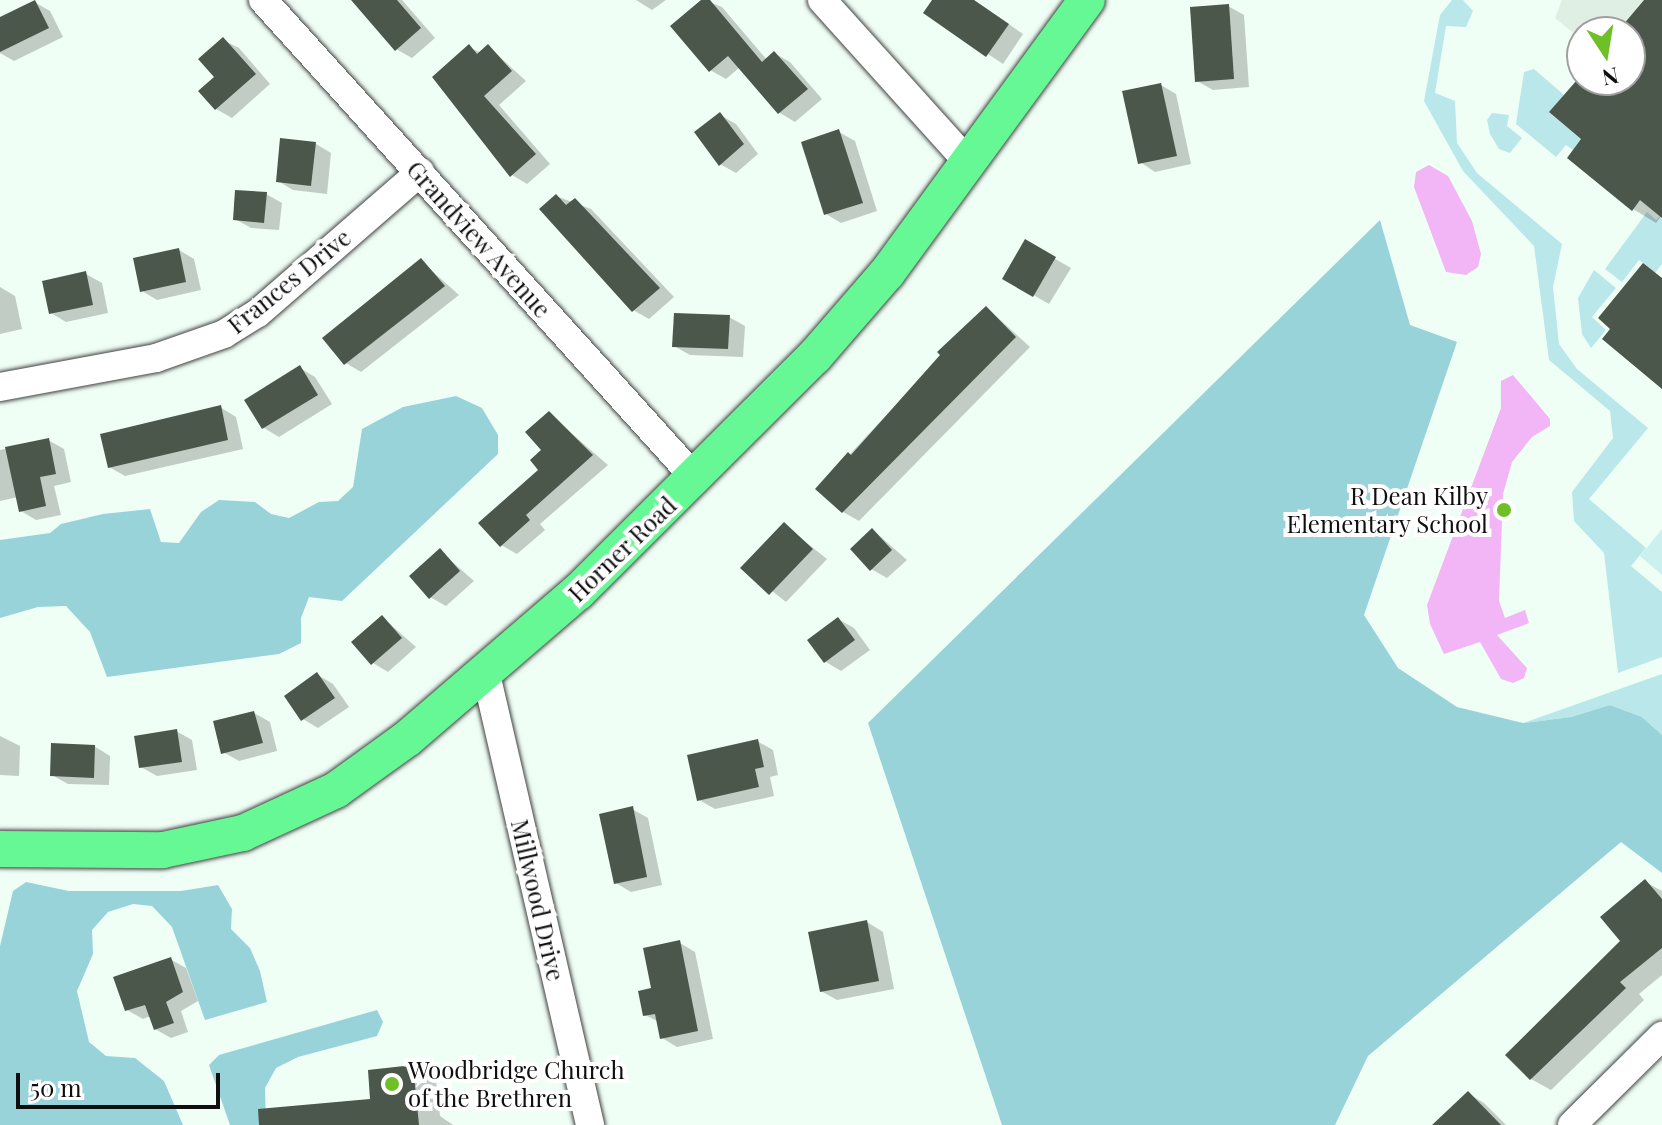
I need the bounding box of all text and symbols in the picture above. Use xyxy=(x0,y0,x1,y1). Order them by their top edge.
north arrow xyxy=(1566,16,1646,96)
text: N xyxy=(1600,61,1621,94)
street label: Grandview Avenue xyxy=(401,154,557,324)
street label: Frances Drive xyxy=(222,223,356,339)
place label: R Dean Kilby Elementary School xyxy=(1286,482,1488,538)
street label: Horner Road xyxy=(562,490,682,608)
marker: R Dean Kilby Elementary School xyxy=(1495,501,1513,519)
street label: Millwood Drive xyxy=(505,816,571,984)
place label: Woodbridge Church of the Brethren xyxy=(408,1056,625,1112)
scale bar xyxy=(20,1057,224,1107)
text: 50 m xyxy=(30,1071,82,1103)
marker: Woodbridge Church of the Brethren xyxy=(383,1075,401,1093)

